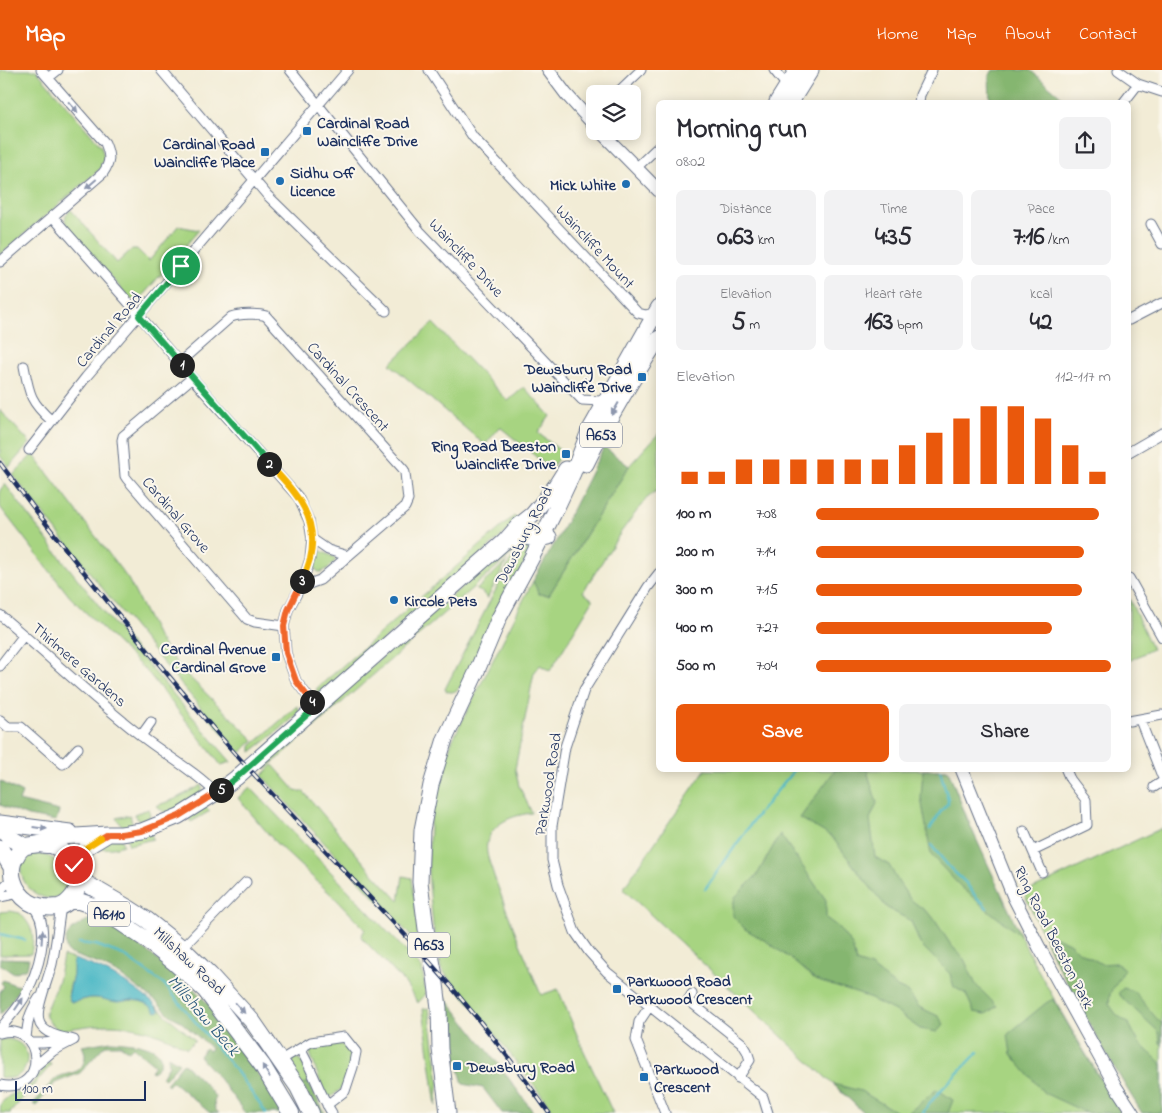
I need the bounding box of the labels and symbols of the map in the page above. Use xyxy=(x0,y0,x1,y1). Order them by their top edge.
one-way arrow xyxy=(67,100,79,112)
place label: Cardinal Road Waincliffe Drive xyxy=(317,112,418,154)
marker: Cardinal Road Waincliffe Drive xyxy=(301,125,313,137)
place label: Cardinal Road Waincliffe Place xyxy=(154,133,256,175)
marker: Cardinal Road Waincliffe Place xyxy=(259,146,271,158)
place label: Sidhu Off Licence xyxy=(290,162,355,204)
place label: Mick White xyxy=(550,174,617,198)
marker: Sidhu Off Licence xyxy=(274,175,286,187)
one-way arrow xyxy=(84,178,97,189)
marker: Mick White xyxy=(620,178,632,190)
street label: Waincliffe Mount xyxy=(549,200,640,295)
street label: Waincliffe Drive xyxy=(422,213,509,304)
pin xyxy=(160,245,202,287)
street label: Cardinal Road xyxy=(71,287,148,373)
street label: Cardinal Crescent xyxy=(300,337,395,438)
pin: 1 xyxy=(170,352,194,378)
place label: Dewsbury Road Waincliffe Drive xyxy=(523,358,633,400)
marker: Dewsbury Road Waincliffe Drive xyxy=(636,371,648,383)
one-way arrow xyxy=(611,403,620,416)
road number: A653 xyxy=(580,422,622,448)
place label: Ring Road Beeston Waincliffe Drive xyxy=(431,435,557,477)
marker: Ring Road Beeston Waincliffe Drive xyxy=(560,448,572,460)
pin: 2 xyxy=(256,452,282,476)
street label: Cardinal Grove xyxy=(135,472,216,560)
street label: Dewsbury Road xyxy=(489,482,560,590)
pin: 3 xyxy=(290,568,314,594)
place label: Kircole Pets xyxy=(404,590,477,614)
marker: Kircole Pets xyxy=(388,594,400,606)
street label: Thirlmere Gardens xyxy=(26,617,131,714)
place label: Cardinal Avenue Cardinal Grove xyxy=(161,638,267,680)
marker: Cardinal Avenue Cardinal Grove xyxy=(270,651,282,663)
pin: 4 xyxy=(300,690,324,714)
street label: Parkwood Road xyxy=(529,731,569,837)
pin: 5 xyxy=(208,778,234,802)
one-way arrow xyxy=(32,824,48,832)
pin xyxy=(53,844,95,886)
street label: Ring Road Beeston Park xyxy=(1007,862,1100,1014)
road number: A6110 xyxy=(88,902,130,926)
street label: Millshaw Road xyxy=(147,921,230,1001)
one-way arrow xyxy=(39,928,47,944)
road number: A653 xyxy=(408,932,450,958)
water label: Millshaw Beck xyxy=(160,970,246,1063)
place label: Parkwood Road Parkwood Crescent xyxy=(627,970,753,1012)
marker: Parkwood Road Parkwood Crescent xyxy=(611,983,623,995)
one-way arrow xyxy=(14,997,24,1010)
one-way arrow xyxy=(234,1002,246,1014)
place label: Dewsbury Road xyxy=(466,1056,575,1081)
place label: Parkwood Crescent xyxy=(654,1058,719,1100)
marker: Dewsbury Road xyxy=(451,1060,463,1072)
one-way arrow xyxy=(262,1065,271,1078)
marker: Parkwood Crescent xyxy=(638,1071,650,1083)
scale bar xyxy=(15,1078,146,1101)

